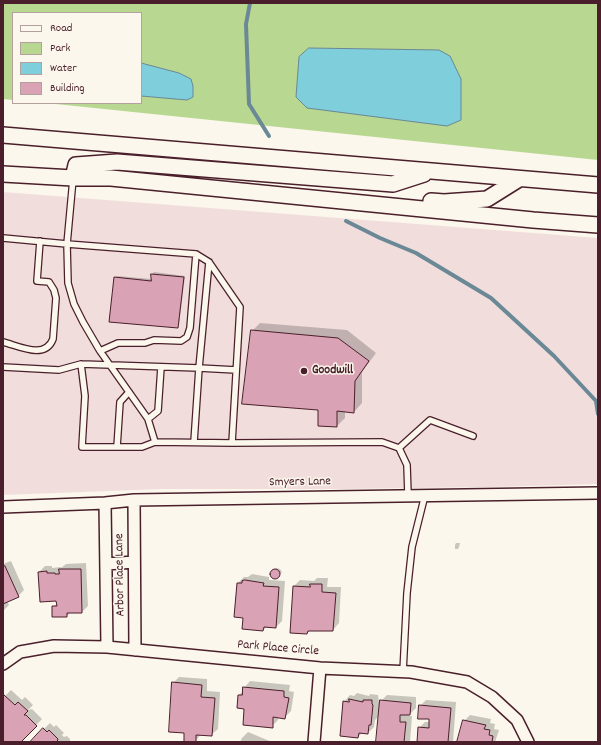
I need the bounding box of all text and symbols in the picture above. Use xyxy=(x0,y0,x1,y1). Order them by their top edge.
legend xyxy=(12,12,142,104)
text: Road xyxy=(50,20,72,37)
text: Park xyxy=(50,40,70,57)
text: Water xyxy=(50,60,77,77)
text: Building xyxy=(50,80,85,97)
place label: Goodwill xyxy=(312,363,353,379)
marker: Goodwill xyxy=(299,366,309,376)
street label: Smyers Lane xyxy=(269,475,331,491)
street label: Arbor Place Lane xyxy=(112,533,130,617)
street label: Park Place Circle xyxy=(237,638,319,660)

